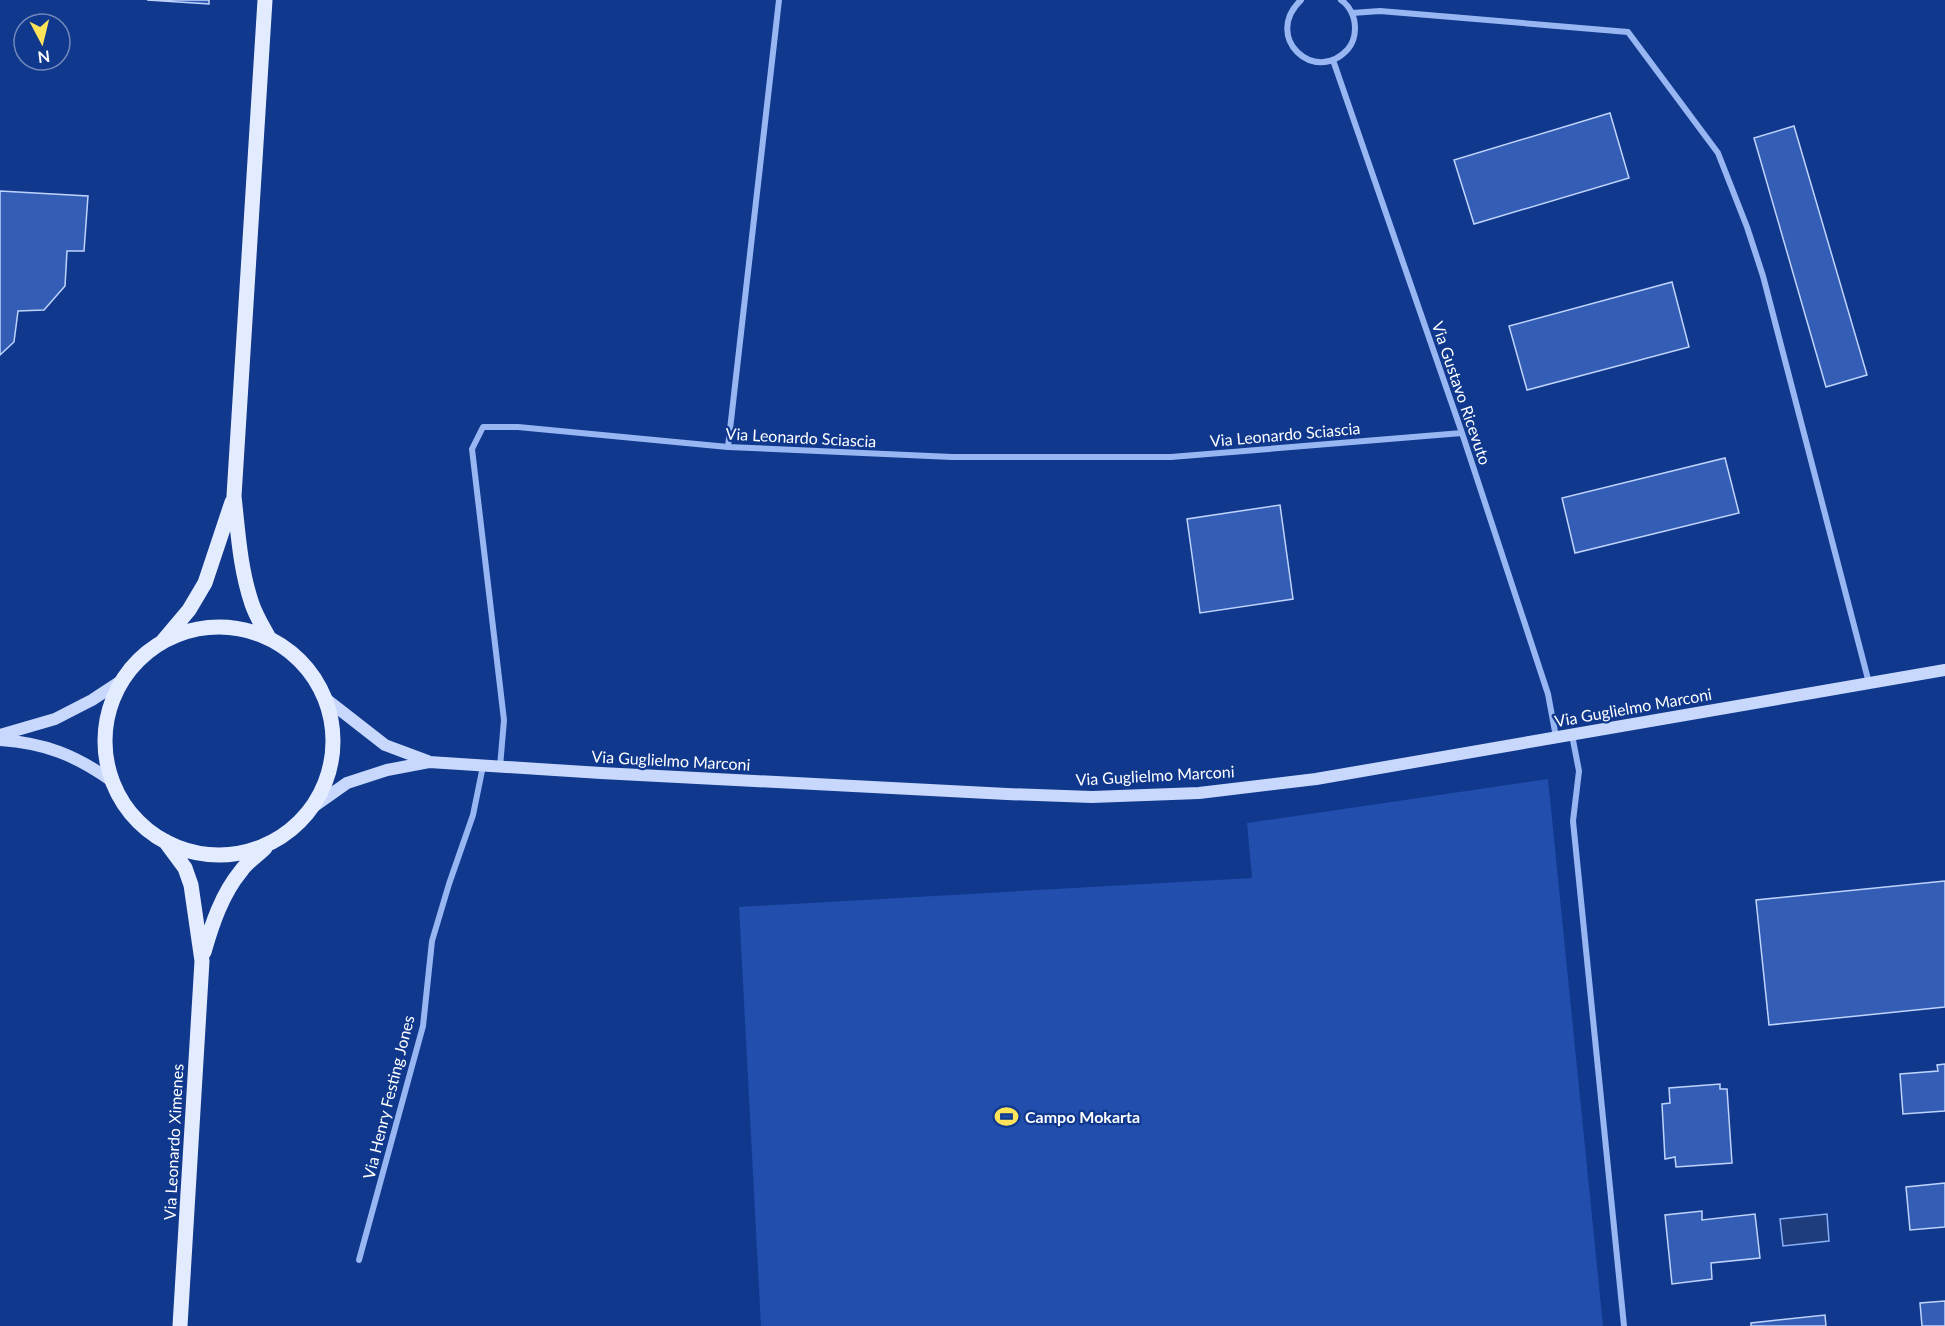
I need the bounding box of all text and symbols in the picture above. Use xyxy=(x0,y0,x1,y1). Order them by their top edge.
north arrow xyxy=(12,12,72,72)
text: N xyxy=(37,47,51,68)
street label: Via Gustavo Ricevuto xyxy=(1429,319,1495,467)
street label: Via Leonardo Sciascia xyxy=(1209,418,1361,450)
street label: Via Leonardo Sciascia xyxy=(725,424,877,450)
street label: Via Guglielmo Marconi xyxy=(1553,684,1713,730)
street label: Via Guglielmo Marconi xyxy=(591,746,751,774)
street label: Via Guglielmo Marconi xyxy=(1075,761,1235,789)
street label: Via Henry Festing Jones xyxy=(358,1013,418,1181)
street label: Via Leonardo Ximenes xyxy=(159,1063,187,1221)
sports icon: Campo Mokarta xyxy=(994,1103,1020,1129)
place label: Campo Mokarta xyxy=(1025,1107,1140,1126)

